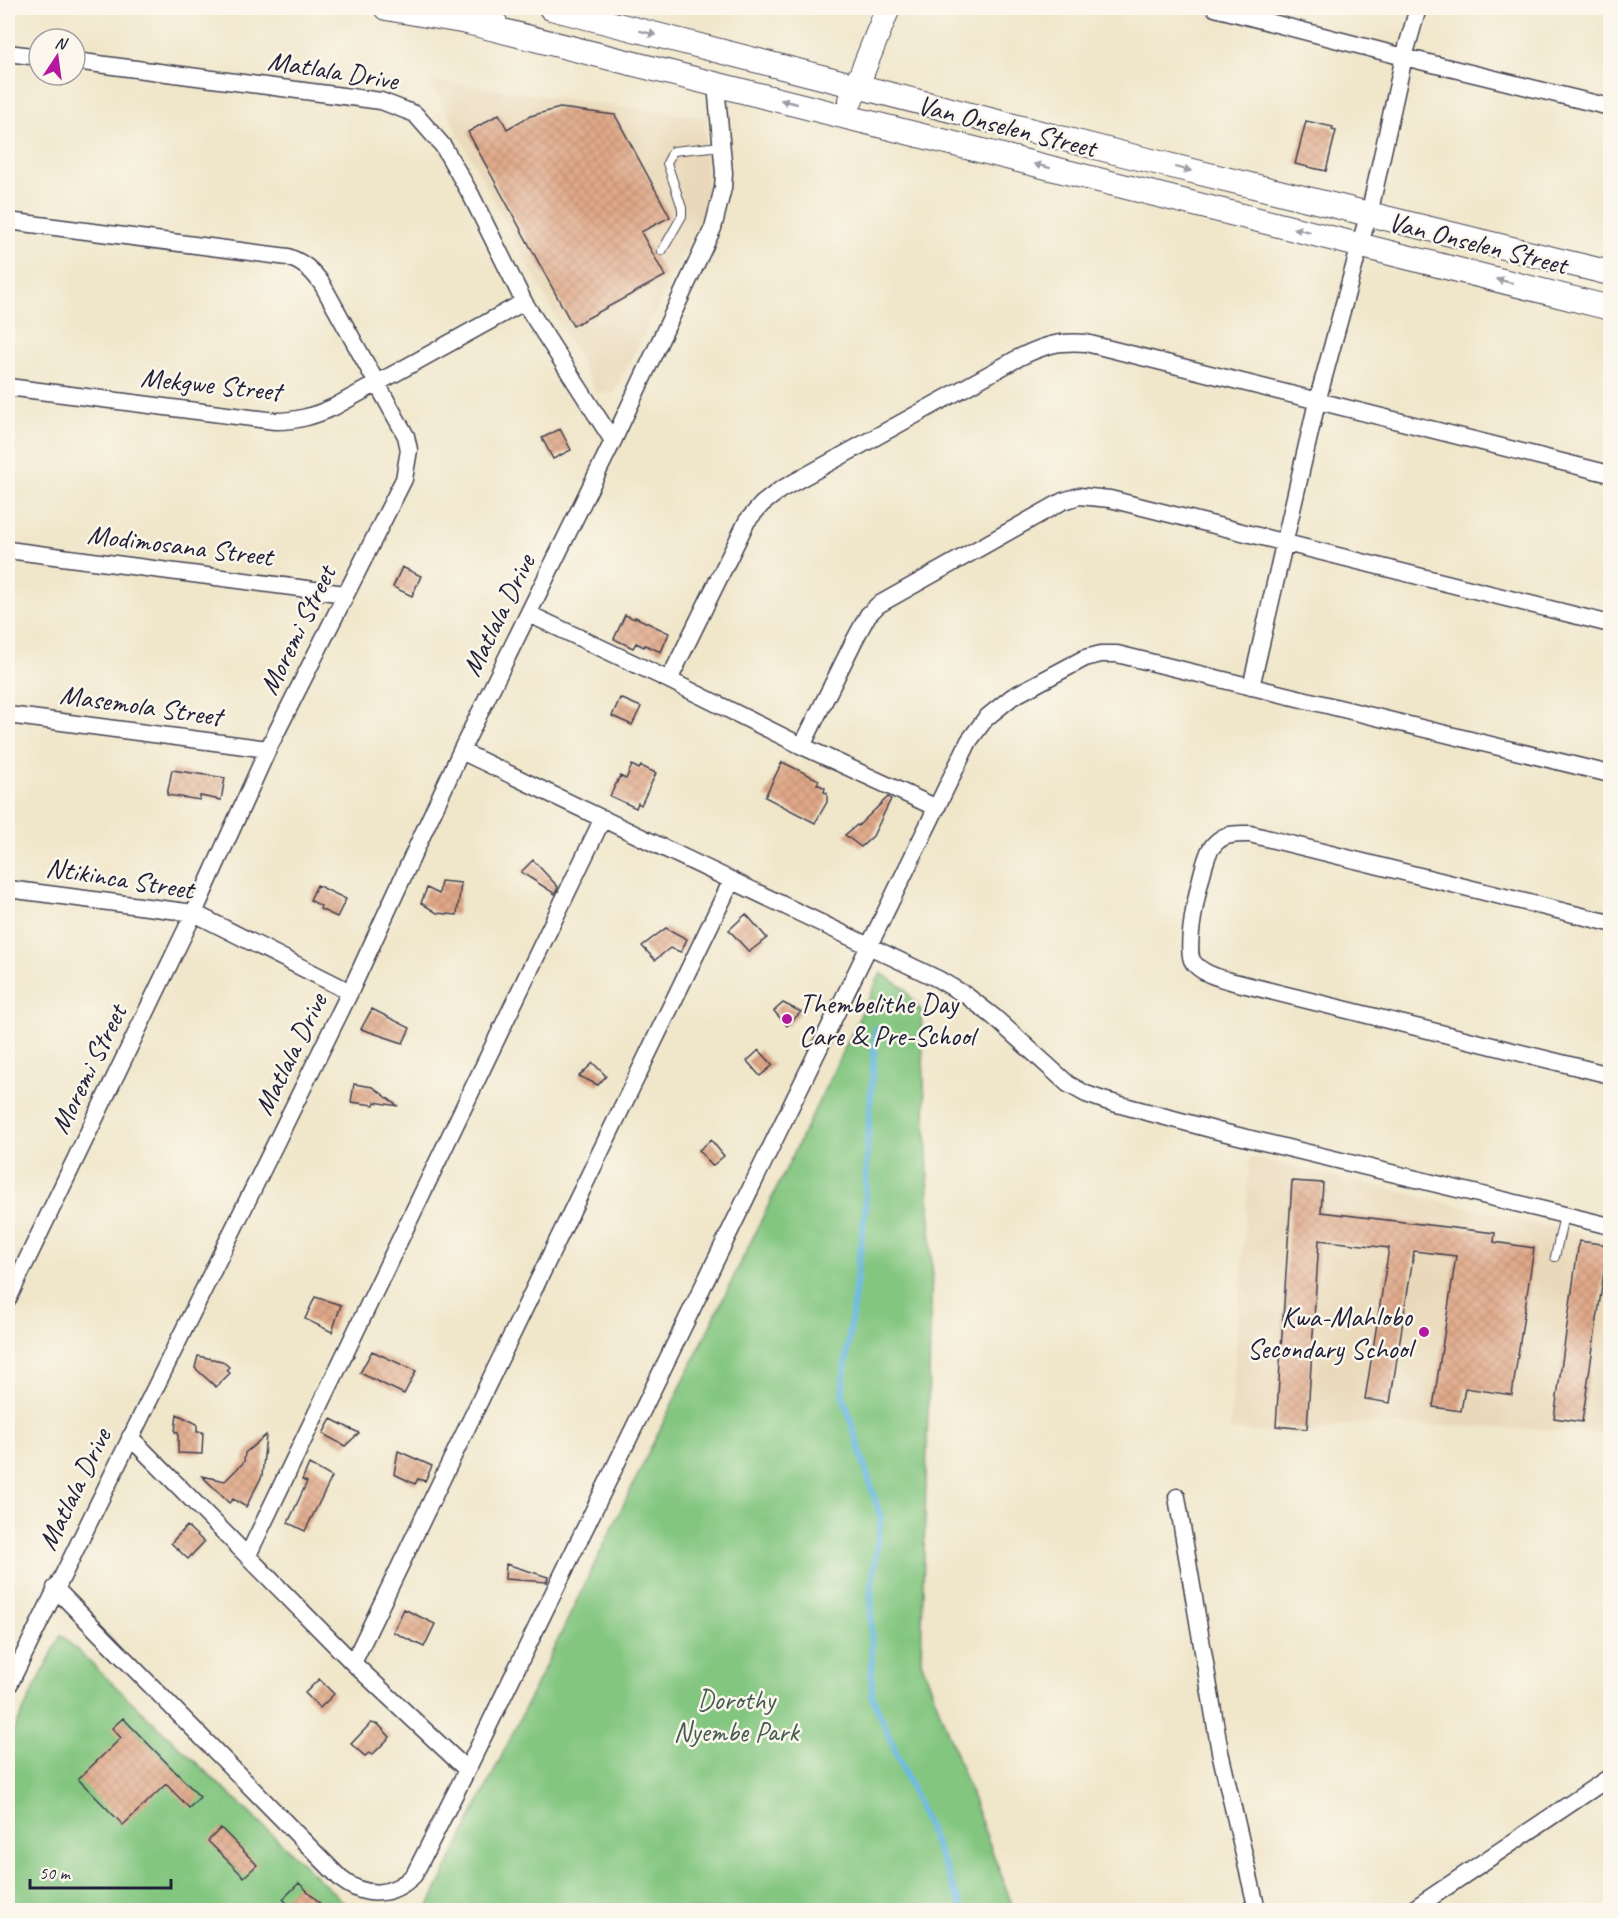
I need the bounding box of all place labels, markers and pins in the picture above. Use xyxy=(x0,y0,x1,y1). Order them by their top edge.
place label: Thembelithe Day Care & Pre-School xyxy=(799,986,980,1053)
marker: Thembelithe Day Care & Pre-School xyxy=(780,1012,794,1026)
place label: Kwa-Mahlobo Secondary School xyxy=(1247,1299,1417,1366)
marker: Kwa-Mahlobo Secondary School xyxy=(1417,1325,1431,1339)

